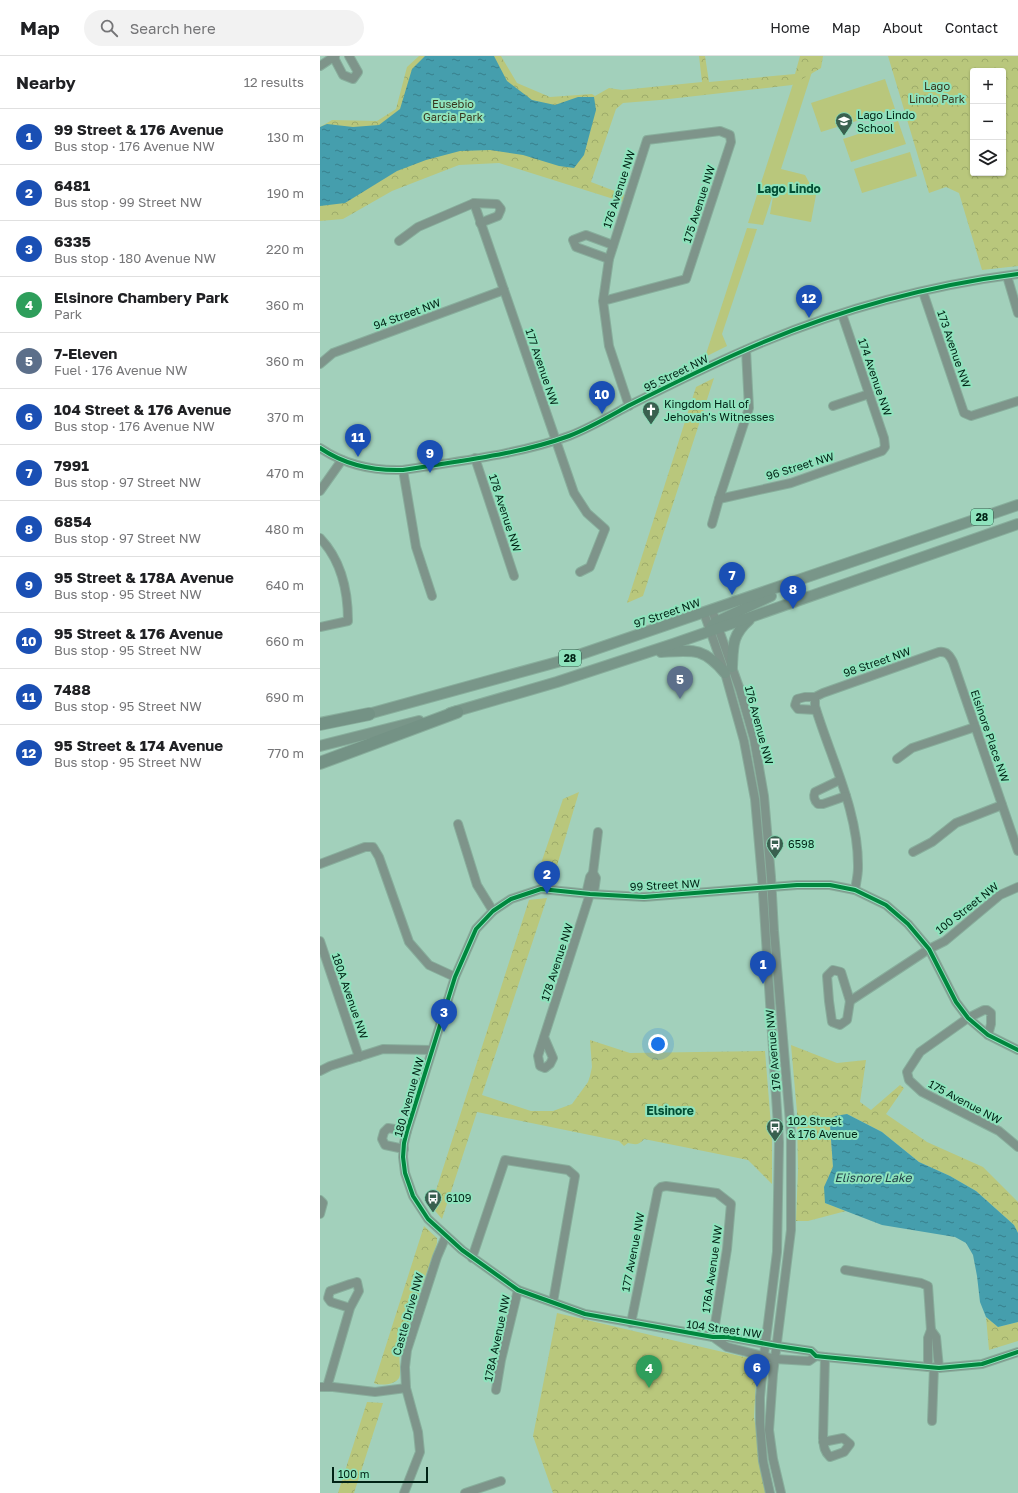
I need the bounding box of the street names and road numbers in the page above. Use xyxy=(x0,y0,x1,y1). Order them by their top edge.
street label: 176 Avenue NW xyxy=(600,148,637,229)
street label: 175 Avenue NW xyxy=(680,163,717,244)
street label: 94 Street NW xyxy=(372,295,443,332)
street label: 173 Avenue NW xyxy=(935,308,974,390)
street label: 177 Avenue NW xyxy=(523,327,562,407)
street label: 174 Avenue NW xyxy=(856,336,895,418)
street label: 95 Street NW xyxy=(641,351,710,394)
street label: 96 Street NW xyxy=(764,449,836,482)
street label: 178 Avenue NW xyxy=(487,472,524,554)
road number: 28 xyxy=(971,509,993,525)
street label: 97 Street NW xyxy=(632,595,702,630)
street label: 98 Street NW xyxy=(841,644,913,679)
road number: 28 xyxy=(559,650,581,666)
street label: 176 Avenue NW xyxy=(743,684,776,766)
street label: Elsinore Place NW xyxy=(969,688,1012,784)
street label: 99 Street NW xyxy=(630,876,701,893)
street label: 100 Street NW xyxy=(933,879,1001,936)
street label: 178 Avenue NW xyxy=(538,921,575,1002)
street label: 180A Avenue NW xyxy=(330,951,371,1041)
street label: 176 Avenue NW xyxy=(762,1009,783,1091)
street label: 180 Avenue NW xyxy=(391,1055,426,1138)
street label: 175 Avenue NW xyxy=(927,1077,1004,1126)
street label: 177 Avenue NW xyxy=(618,1211,647,1293)
street label: 176A Avenue NW xyxy=(699,1224,724,1314)
street label: Castle Drive NW xyxy=(390,1271,426,1357)
street label: 178A Avenue NW xyxy=(481,1293,512,1383)
street label: 104 Street NW xyxy=(686,1317,763,1340)

